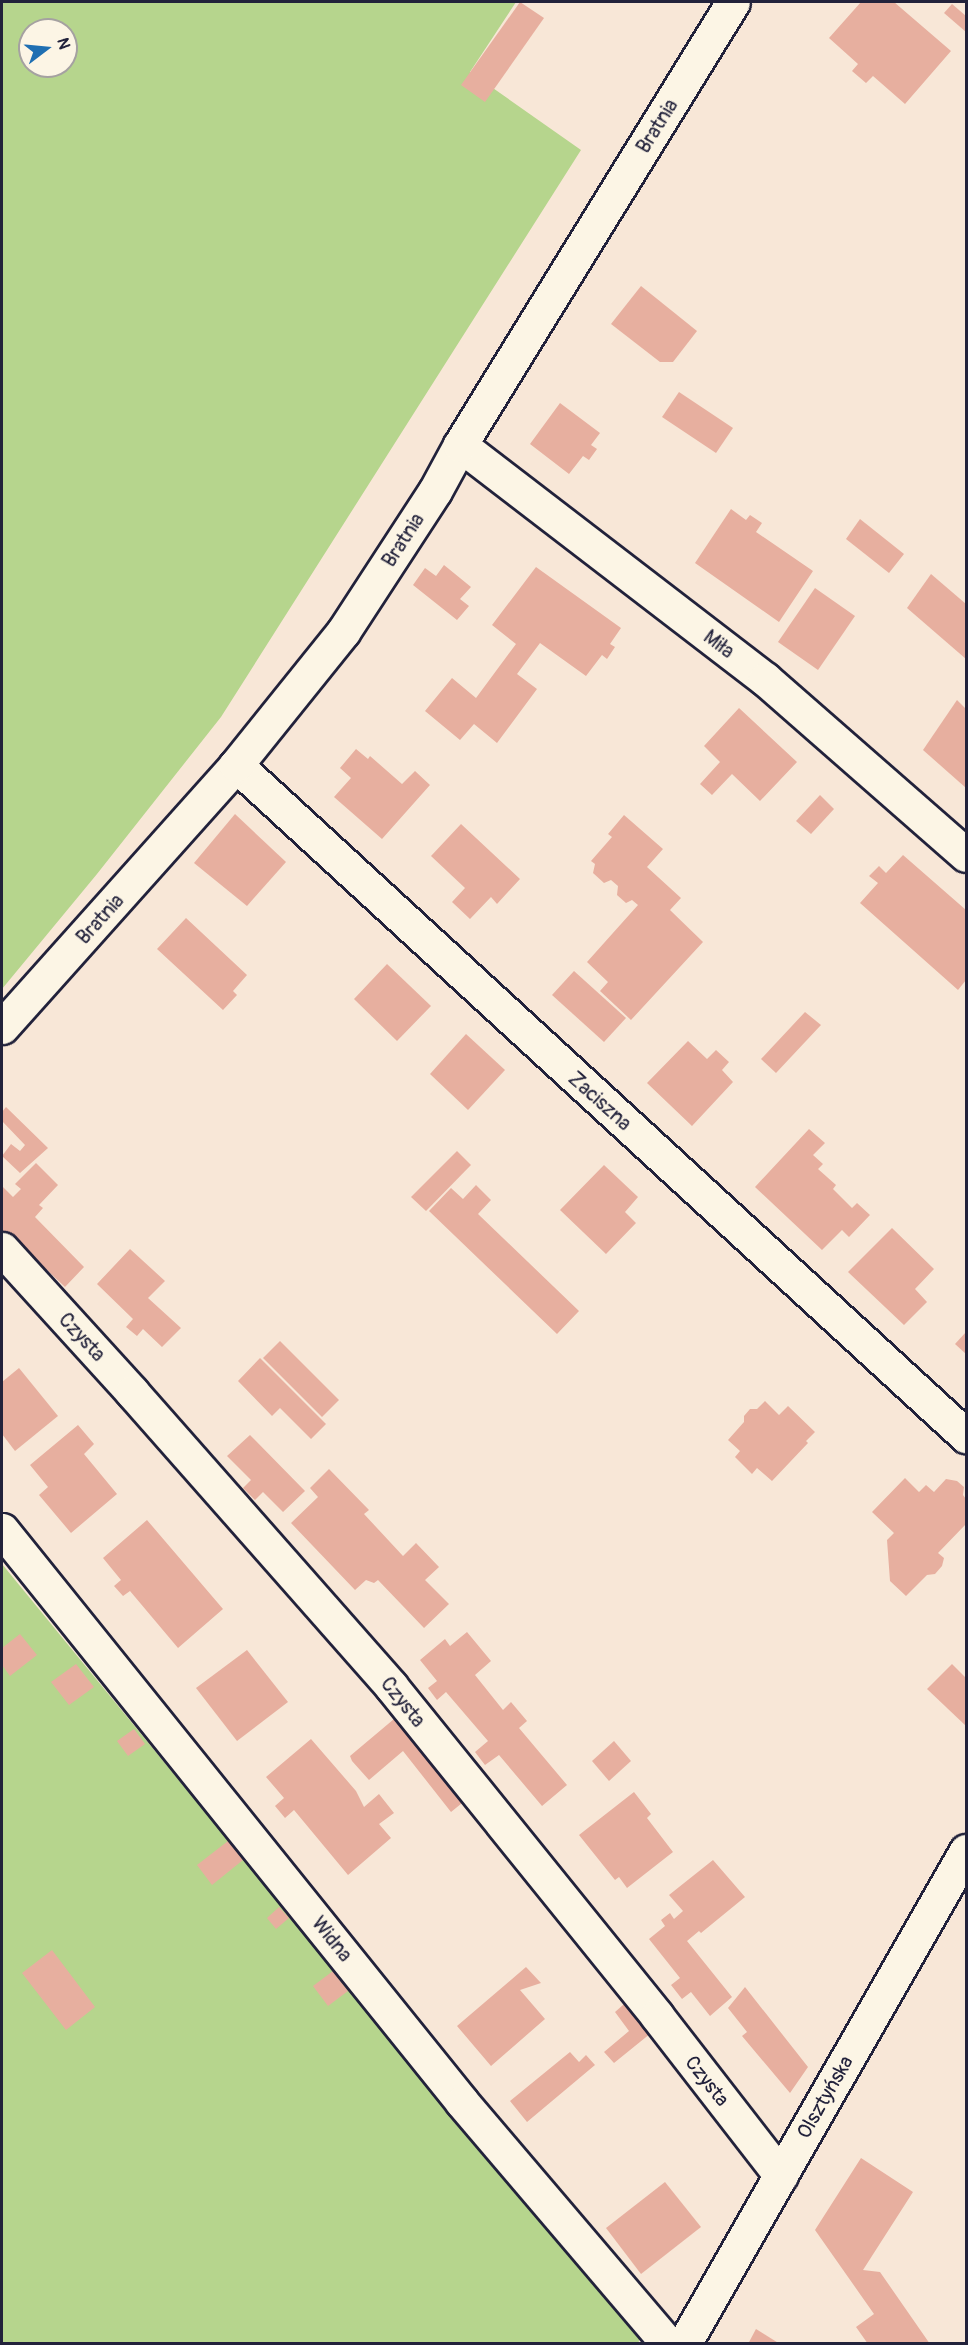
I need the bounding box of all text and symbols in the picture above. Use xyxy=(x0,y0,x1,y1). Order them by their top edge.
north arrow xyxy=(18,18,78,78)
text: N xyxy=(52,36,74,52)
street label: Bratnia xyxy=(631,94,683,158)
street label: Bratnia xyxy=(377,509,429,571)
street label: Miła xyxy=(699,625,739,663)
street label: Bratnia xyxy=(71,889,129,949)
street label: Zaciszna xyxy=(563,1066,637,1136)
street label: Czysta xyxy=(54,1308,110,1366)
street label: Czysta xyxy=(376,1672,430,1732)
street label: Widna xyxy=(307,1912,357,1966)
street label: Czysta xyxy=(680,2051,734,2111)
street label: Olsztyńska xyxy=(792,2051,858,2143)

